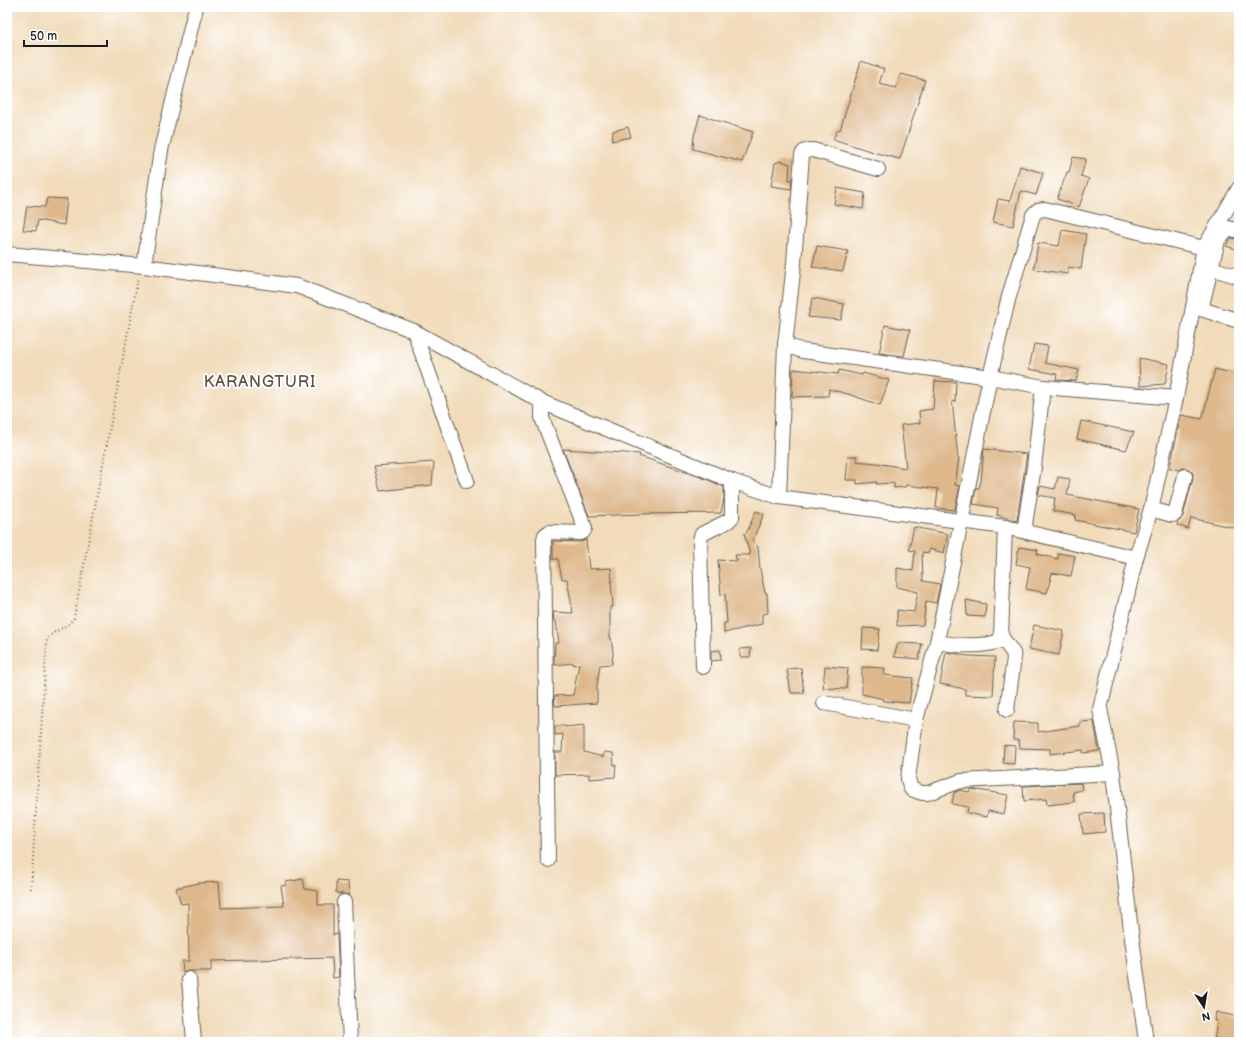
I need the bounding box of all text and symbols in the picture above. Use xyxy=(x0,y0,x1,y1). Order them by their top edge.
scale bar xyxy=(24,22,107,48)
text: 50 m xyxy=(30,29,57,44)
district label: KARANGTURI xyxy=(204,373,316,392)
north arrow xyxy=(1184,987,1224,1027)
text: N xyxy=(1201,1009,1211,1024)

